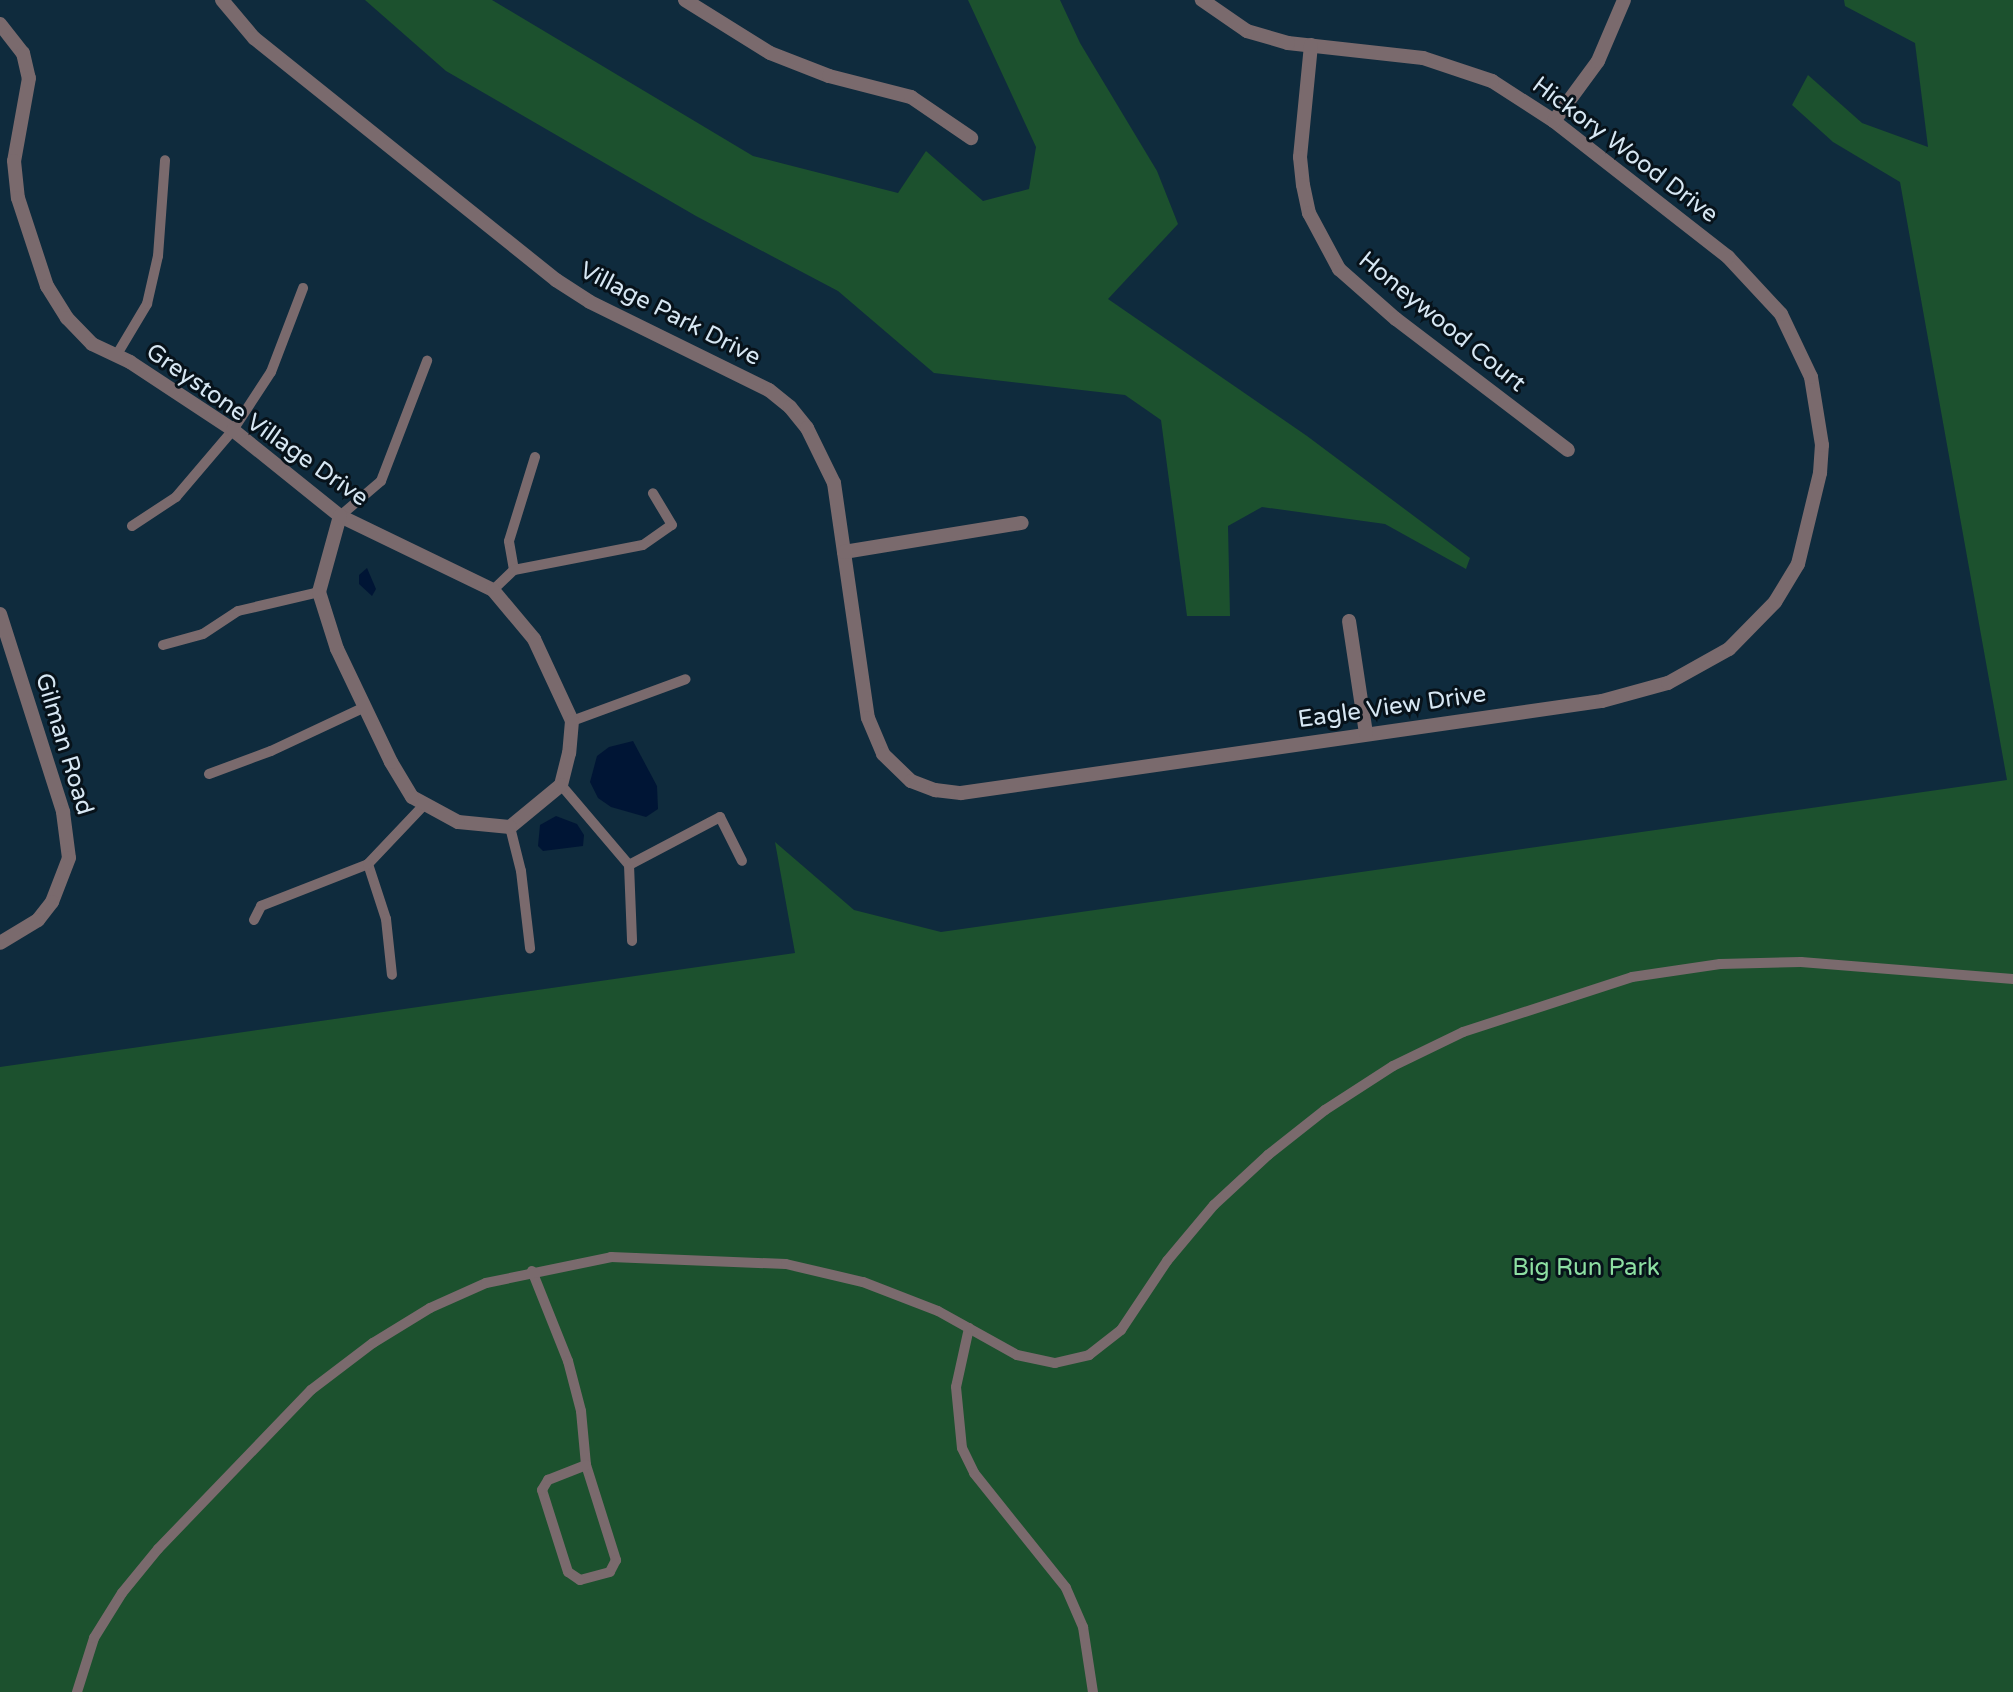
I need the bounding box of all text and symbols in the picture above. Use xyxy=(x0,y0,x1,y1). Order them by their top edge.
street label: Hickory Wood Drive xyxy=(1526,71,1724,229)
street label: Honeywood Court xyxy=(1353,246,1531,398)
street label: Village Park Drive xyxy=(575,256,765,372)
street label: Greystone Village Drive xyxy=(140,337,374,513)
street label: Gilman Road xyxy=(29,670,99,818)
street label: Eagle View Drive xyxy=(1296,680,1488,734)
park label: Big Run Park xyxy=(1512,1254,1660,1282)

